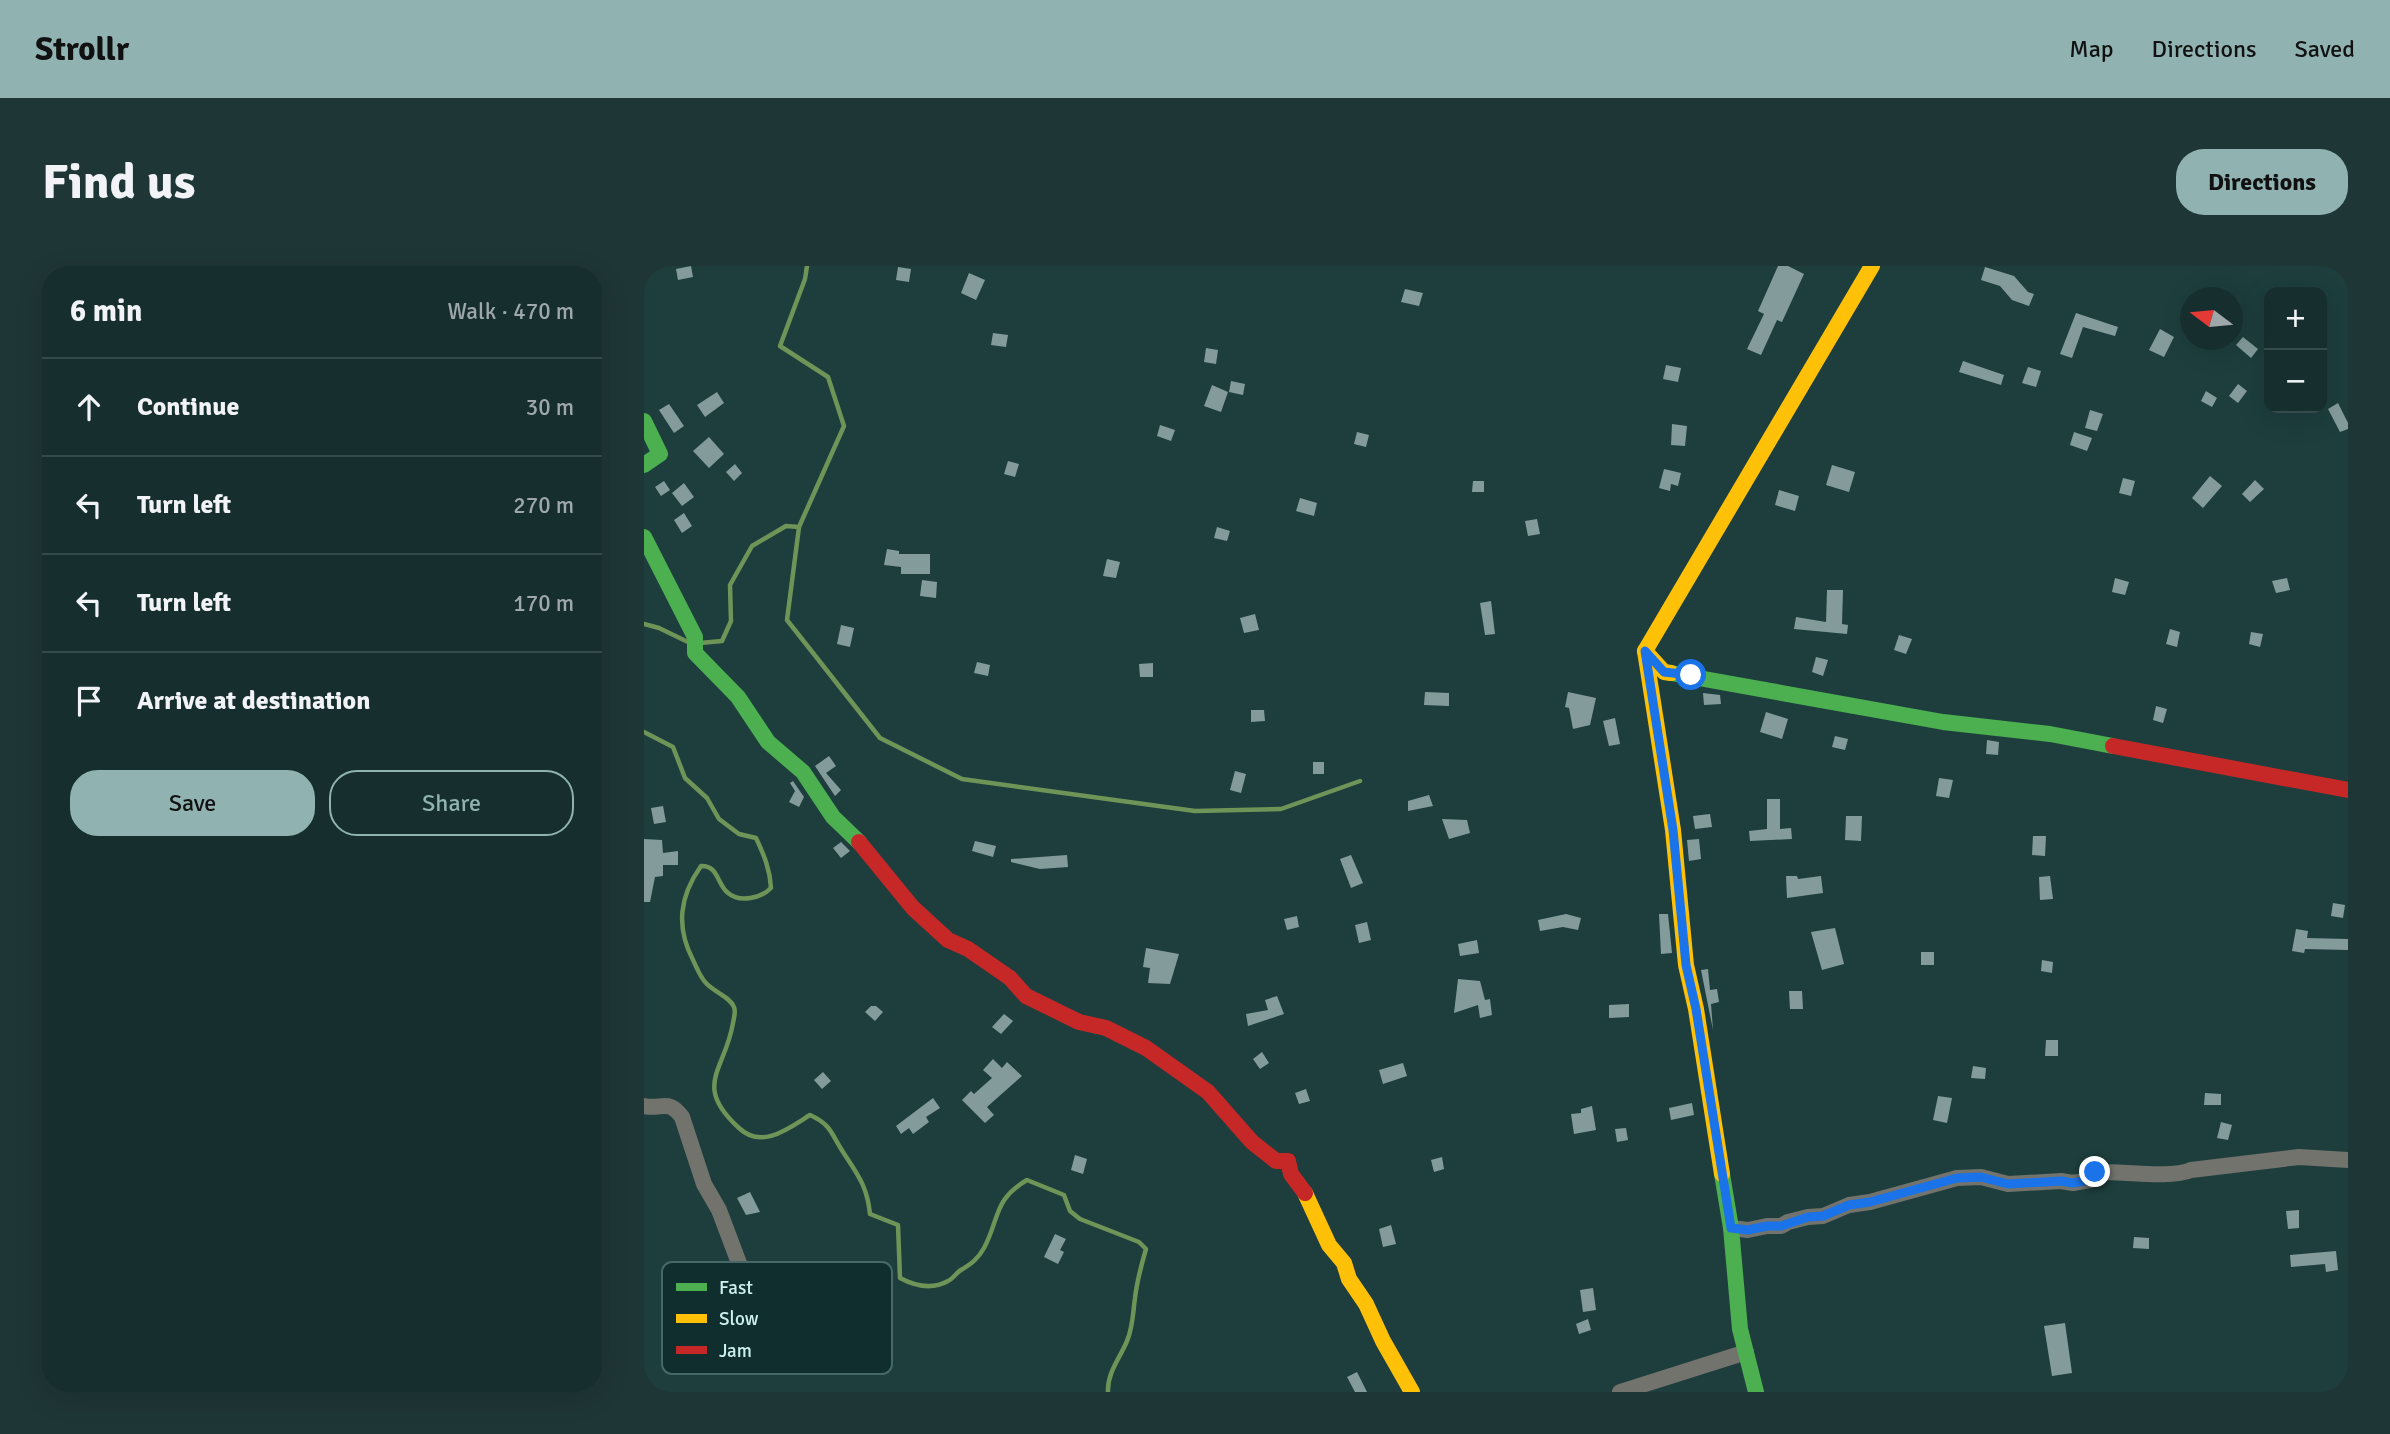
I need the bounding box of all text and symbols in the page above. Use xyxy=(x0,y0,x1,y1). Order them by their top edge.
text: Strollr xyxy=(35,29,129,70)
text: Map xyxy=(2069,34,2114,64)
text: Directions xyxy=(2152,34,2257,64)
text: Saved xyxy=(2295,34,2355,64)
button: Directions xyxy=(2176,149,2348,215)
text: Find us xyxy=(42,152,195,212)
north arrow xyxy=(2180,287,2243,350)
map controls xyxy=(2264,287,2327,413)
button: + xyxy=(2264,287,2327,350)
text: 6 min xyxy=(70,293,142,330)
text: Walk · 470 m xyxy=(448,297,574,326)
button: − xyxy=(2264,350,2327,413)
icon: ahead xyxy=(70,388,108,426)
text: Continue xyxy=(137,391,239,423)
text: 30 m xyxy=(526,393,574,422)
icon: left xyxy=(70,486,108,524)
text: Turn left xyxy=(137,489,231,521)
text: 270 m xyxy=(513,491,574,520)
icon: left xyxy=(70,584,108,622)
text: Turn left xyxy=(137,587,231,619)
text: 170 m xyxy=(513,589,574,618)
route start xyxy=(1675,659,1706,690)
icon: arrive xyxy=(70,682,108,720)
text: Arrive at destination xyxy=(137,685,370,717)
button: Save xyxy=(70,770,315,836)
button: Share xyxy=(329,770,574,836)
route end xyxy=(2079,1156,2110,1187)
legend xyxy=(662,1262,892,1374)
text: Fast xyxy=(719,1276,753,1300)
text: Slow xyxy=(719,1307,759,1331)
text: Jam xyxy=(719,1339,752,1363)

